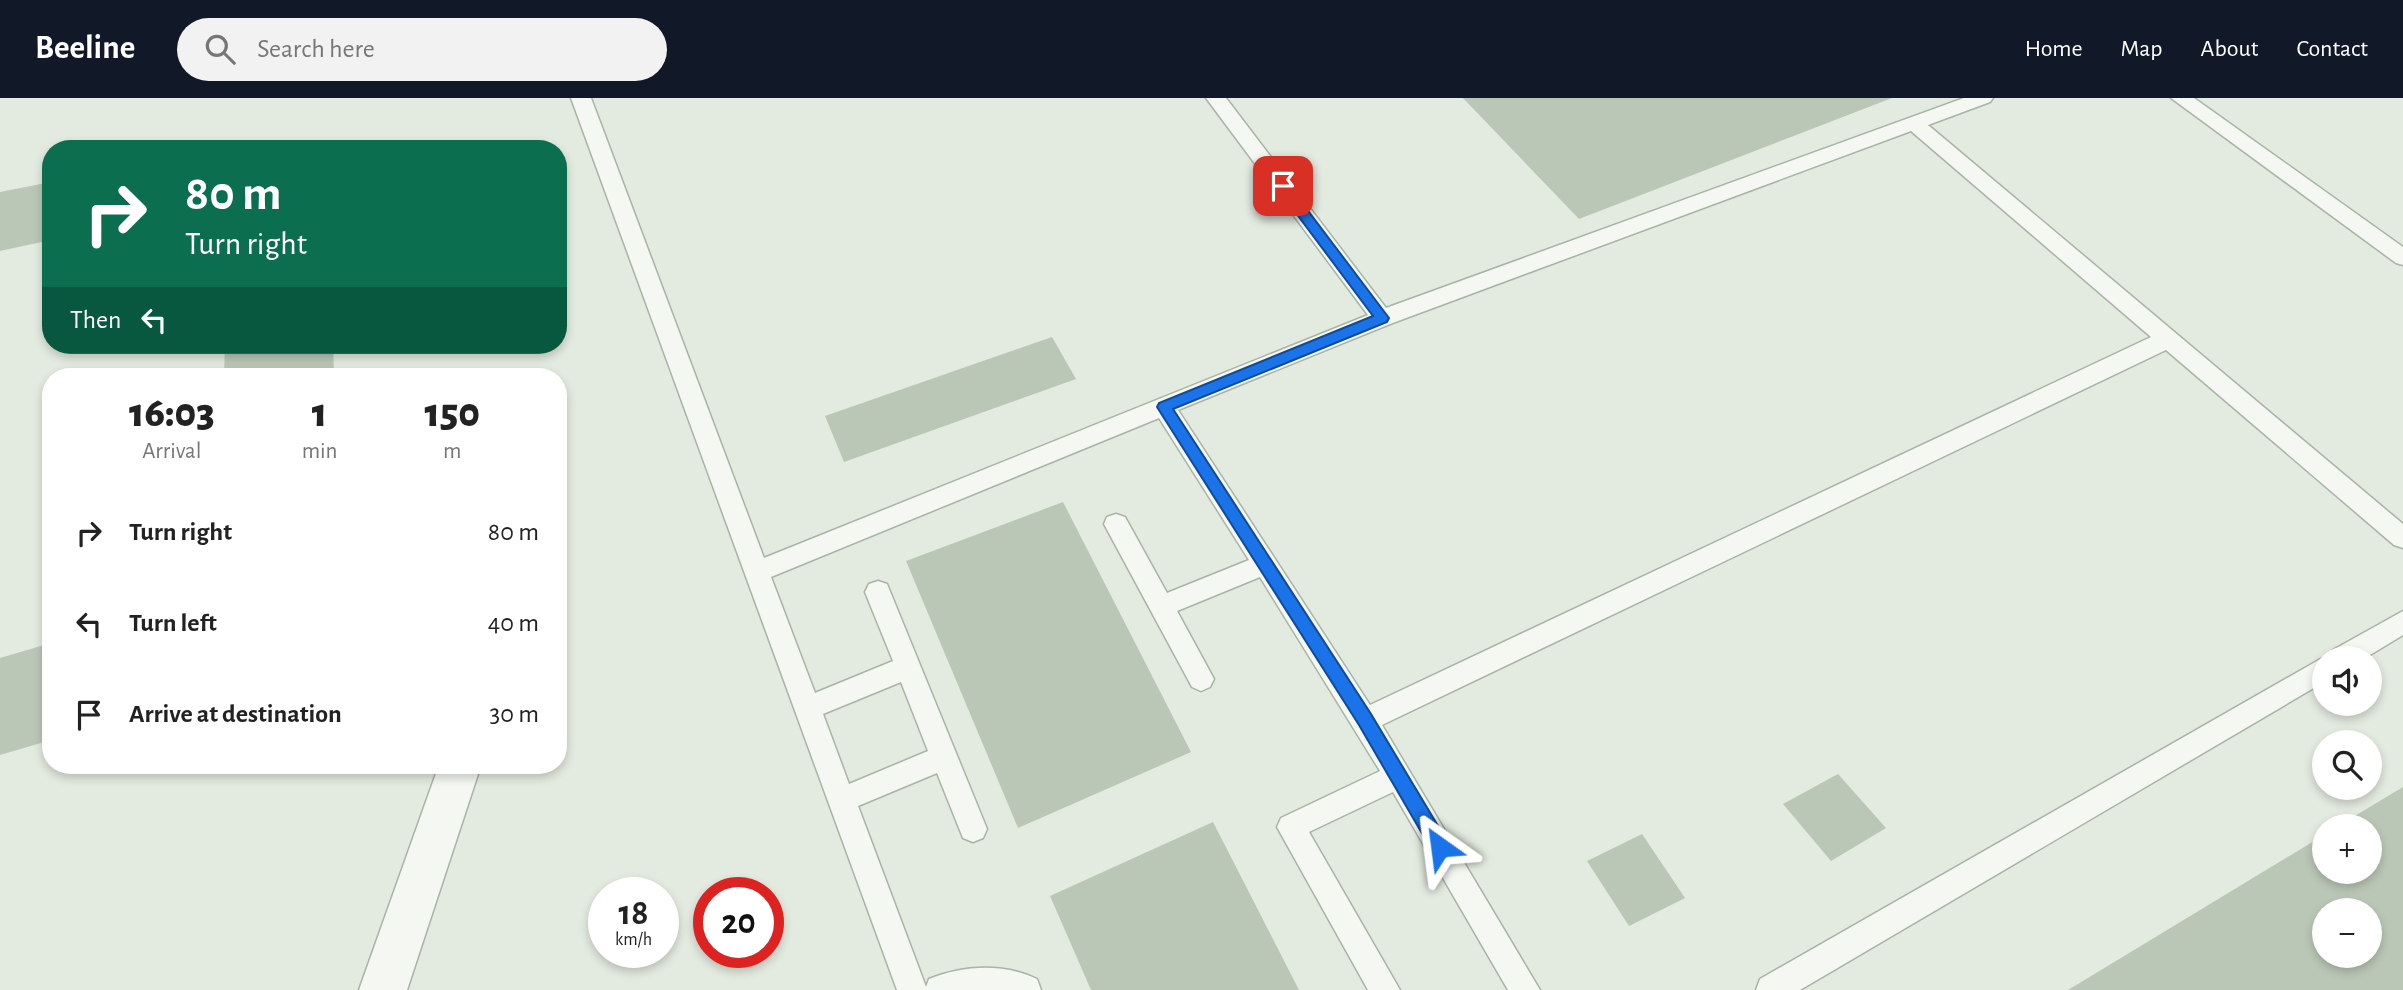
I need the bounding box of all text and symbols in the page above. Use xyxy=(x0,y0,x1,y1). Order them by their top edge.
search box xyxy=(177,18,667,81)
icon: search xyxy=(201,30,239,68)
text: Beeline xyxy=(35,32,135,65)
text: Search here xyxy=(257,36,375,62)
text: Home xyxy=(2025,37,2083,61)
text: Map xyxy=(2121,37,2163,61)
text: About xyxy=(2201,37,2258,61)
text: Contact xyxy=(2296,37,2368,61)
pin xyxy=(1253,156,1313,216)
icon: arrive xyxy=(1264,167,1302,205)
icon: right xyxy=(70,168,161,259)
text: 80 m xyxy=(185,170,282,219)
text: Turn right xyxy=(185,228,307,260)
icon: left xyxy=(135,301,173,339)
text: Then xyxy=(70,307,121,333)
text: 16:03 xyxy=(129,392,215,434)
text: 1 xyxy=(312,392,327,434)
text: 150 xyxy=(424,392,480,434)
text: Arrival xyxy=(142,440,201,463)
text: min xyxy=(302,440,338,463)
text: m xyxy=(443,440,461,463)
icon: right xyxy=(70,514,108,552)
text: Turn right xyxy=(129,519,232,545)
text: 80 m xyxy=(488,519,539,545)
icon: left xyxy=(70,605,108,643)
text: Turn left xyxy=(129,610,217,636)
text: 40 m xyxy=(488,610,539,636)
map controls xyxy=(2312,646,2382,968)
button: sound xyxy=(2312,646,2382,716)
icon: arrive xyxy=(70,696,108,734)
text: Arrive at destination xyxy=(129,701,342,727)
text: 30 m xyxy=(489,701,539,727)
button: search xyxy=(2312,730,2382,800)
position arrow xyxy=(1403,810,1477,884)
button: + xyxy=(2312,814,2382,884)
speed limit sign: 20 xyxy=(693,877,784,968)
text: 18 xyxy=(619,896,648,931)
button: − xyxy=(2312,898,2382,968)
text: km/h xyxy=(615,931,652,949)

